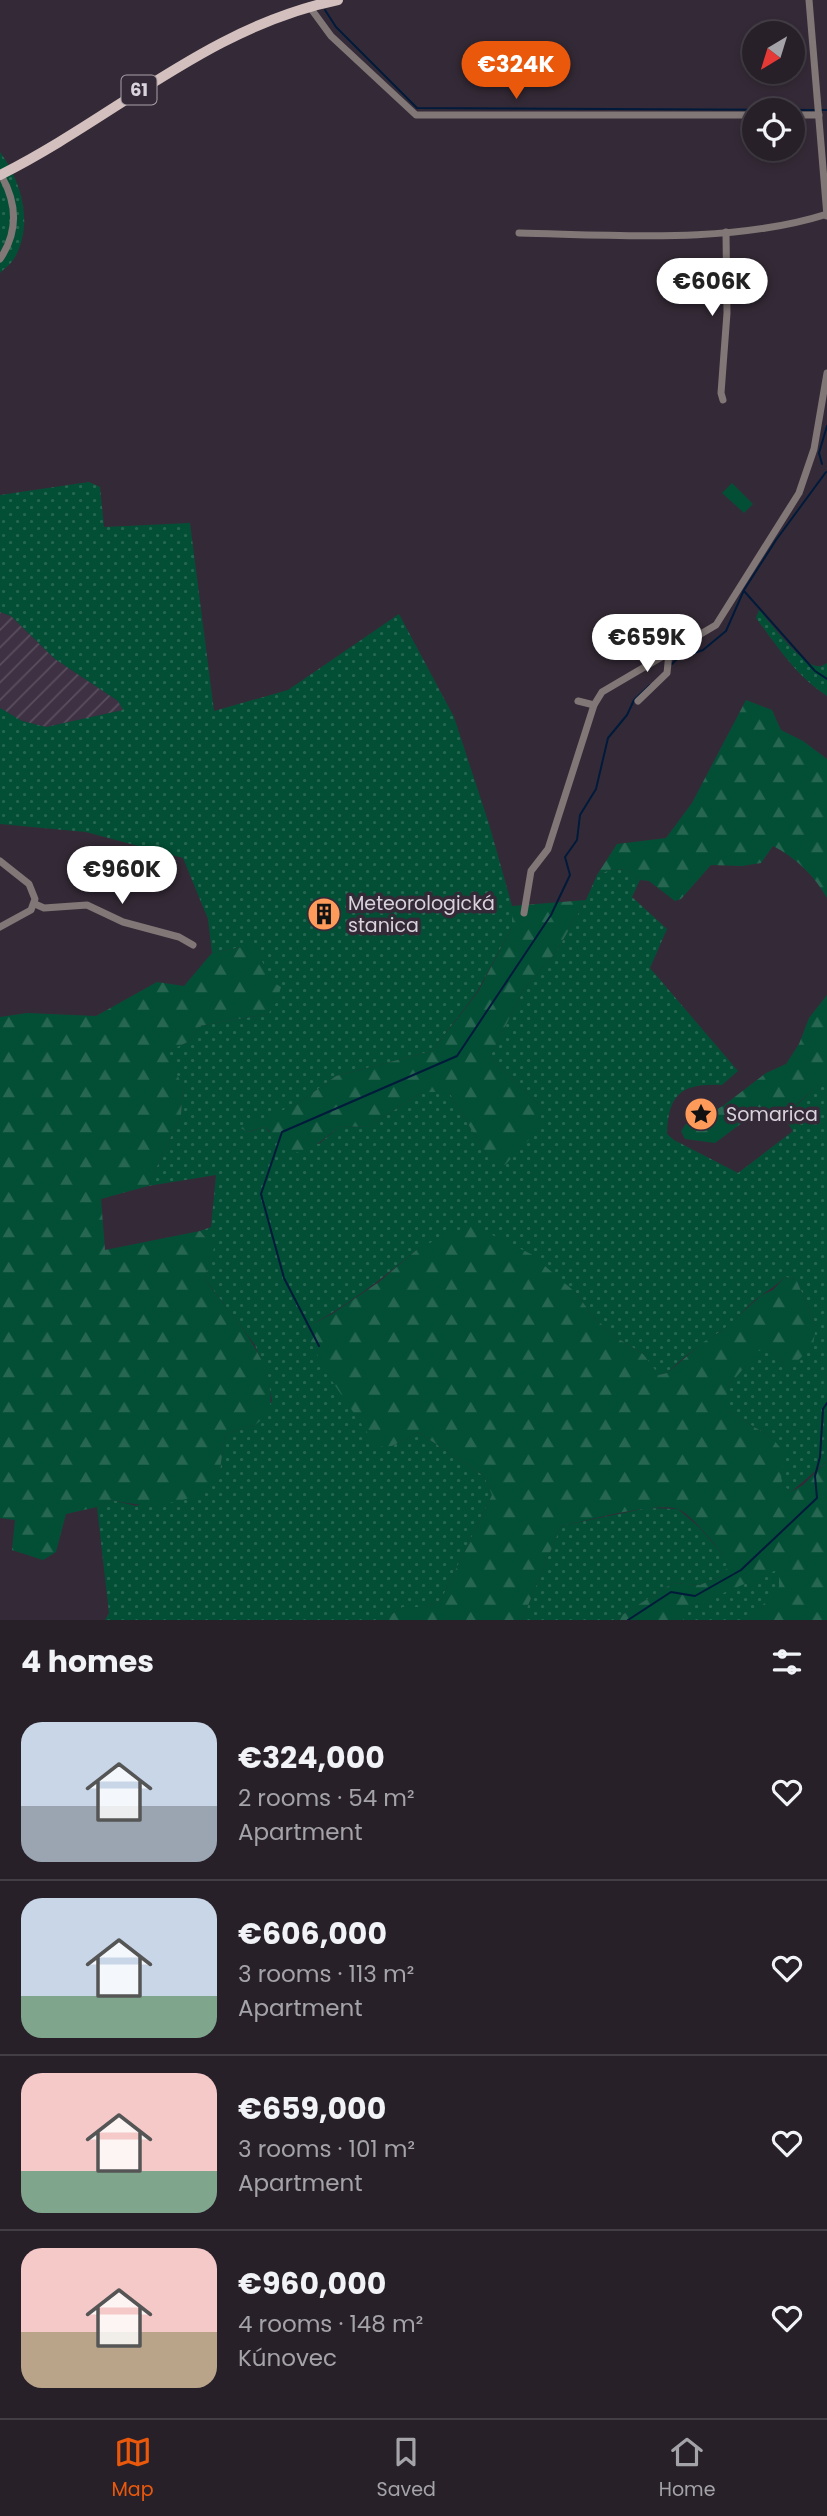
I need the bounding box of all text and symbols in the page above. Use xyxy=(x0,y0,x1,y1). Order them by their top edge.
north arrow xyxy=(742,21,805,84)
map controls xyxy=(742,21,805,161)
pin: €324K xyxy=(467,42,565,101)
text: €324K xyxy=(478,48,554,80)
road number: 61 xyxy=(122,76,156,104)
button: locate xyxy=(742,98,805,161)
pin: €606K xyxy=(663,258,761,318)
text: €606K xyxy=(673,265,751,297)
pin: €659K xyxy=(598,614,696,674)
text: €659K xyxy=(608,621,686,653)
pin: €960K xyxy=(73,846,171,906)
text: €960K xyxy=(83,853,161,885)
place label: Meteorologická stanica xyxy=(348,890,495,939)
building icon: Meteorologická stanica xyxy=(305,895,343,933)
place icon: Somarica xyxy=(682,1095,720,1133)
place label: Somarica xyxy=(726,1101,818,1128)
text: 4 homes xyxy=(21,1640,154,1683)
icon: filters xyxy=(768,1643,806,1681)
text: €324,000 xyxy=(238,1736,385,1779)
icon: home xyxy=(77,1750,161,1834)
icon: heart xyxy=(768,1773,806,1811)
text: 2 rooms · 54 m² xyxy=(238,1782,415,1814)
text: Apartment xyxy=(238,1816,363,1848)
text: €606,000 xyxy=(238,1912,387,1955)
icon: home xyxy=(77,1926,161,2010)
icon: heart xyxy=(768,1949,806,1987)
text: 3 rooms · 113 m² xyxy=(238,1958,414,1990)
text: Apartment xyxy=(238,1992,363,2024)
text: €659,000 xyxy=(238,2087,386,2130)
icon: home xyxy=(77,2101,161,2185)
icon: heart xyxy=(768,2124,806,2162)
text: 3 rooms · 101 m² xyxy=(238,2133,415,2165)
text: Apartment xyxy=(238,2167,363,2199)
text: €960,000 xyxy=(238,2262,386,2305)
icon: home xyxy=(77,2276,161,2360)
icon: heart xyxy=(768,2299,806,2337)
text: 4 rooms · 148 m² xyxy=(238,2308,423,2340)
text: Kúnovec xyxy=(238,2342,337,2374)
tab: Map xyxy=(111,2433,154,2504)
tab: Saved xyxy=(377,2433,436,2504)
tab: Home xyxy=(659,2433,715,2504)

